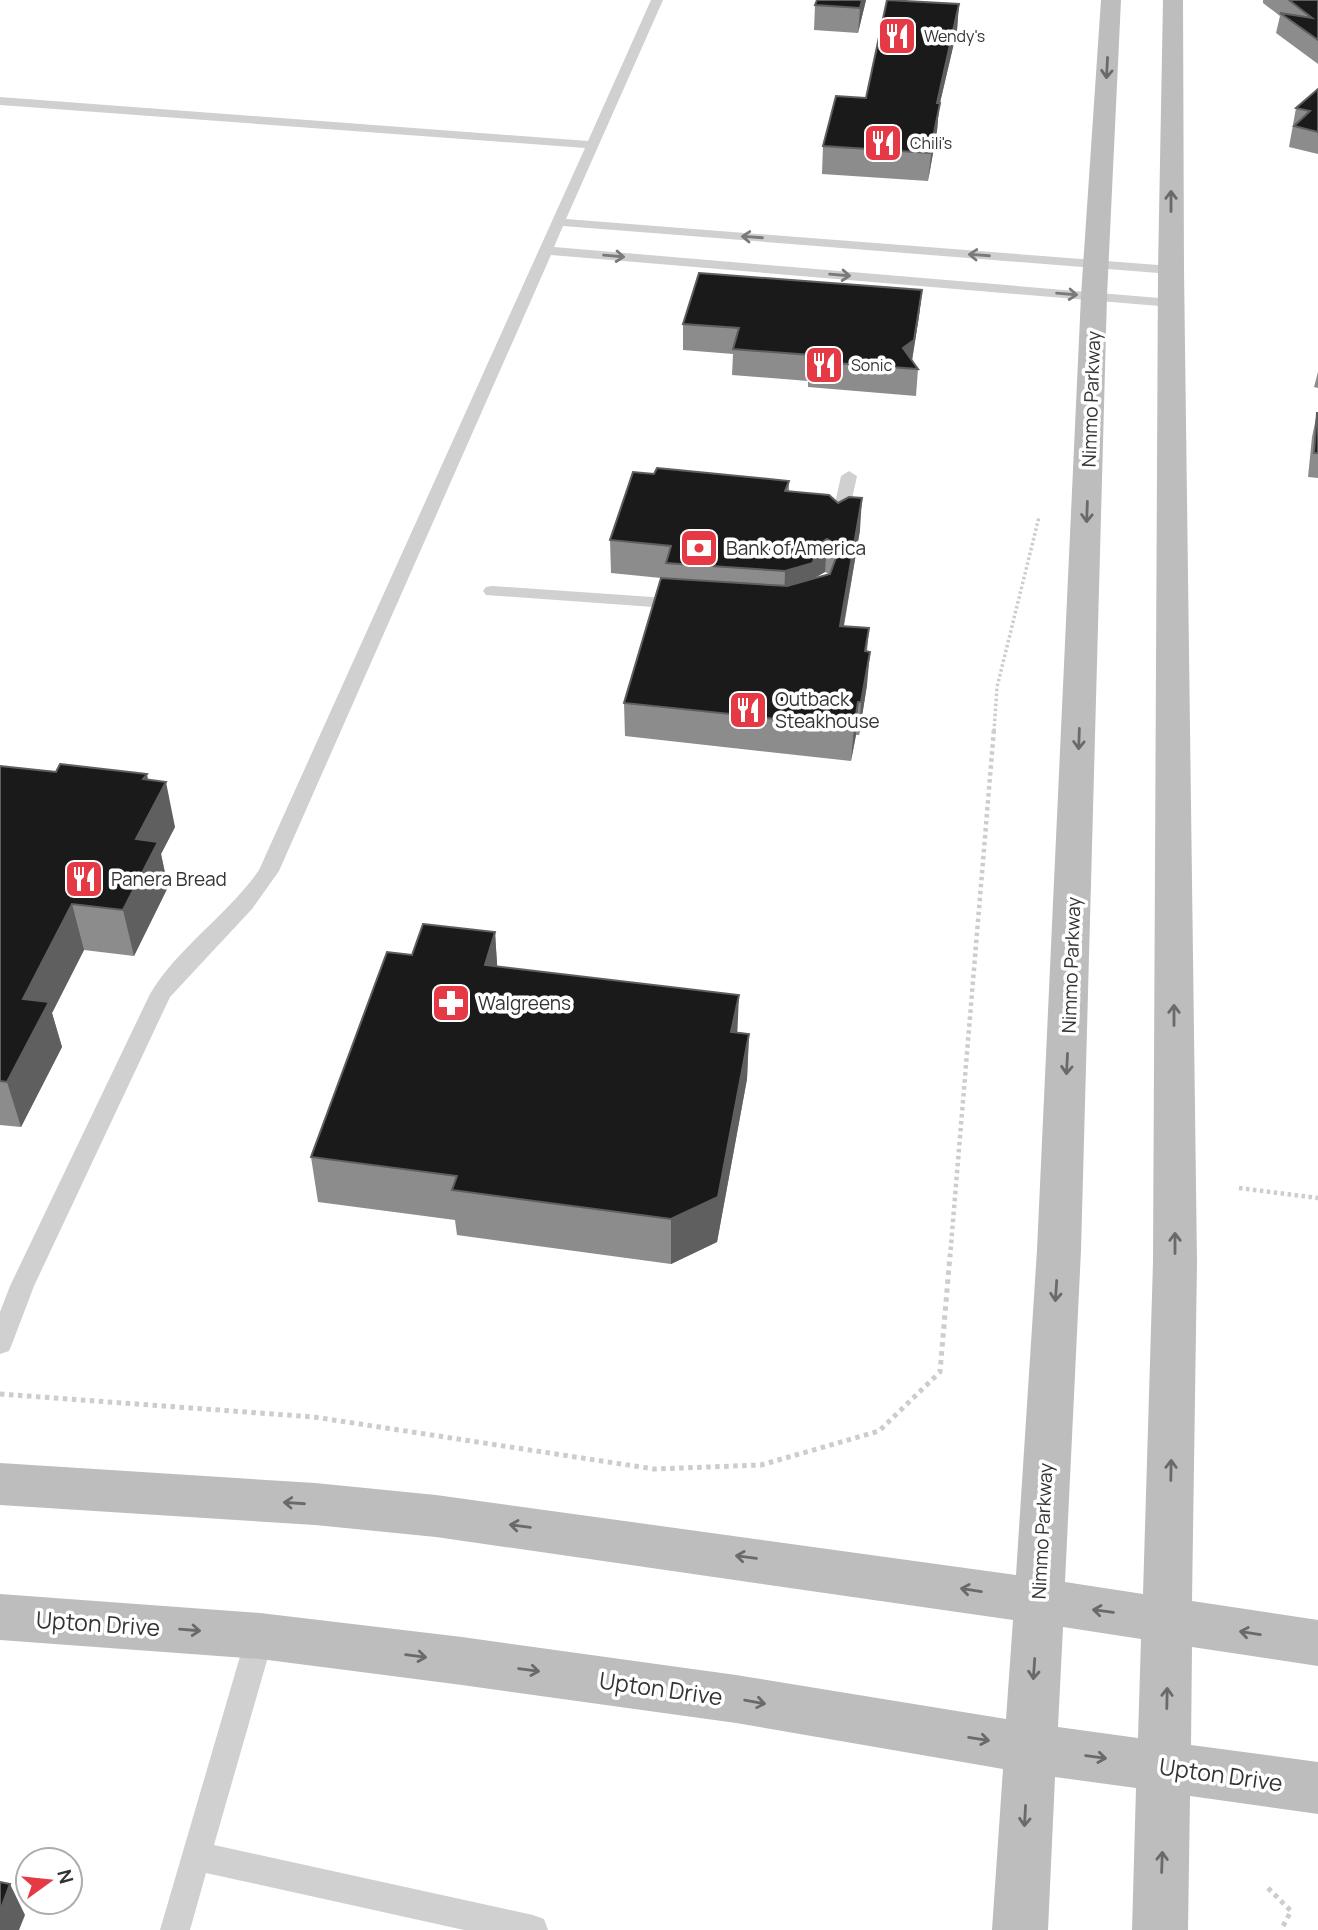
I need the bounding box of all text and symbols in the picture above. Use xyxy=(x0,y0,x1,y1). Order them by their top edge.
restaurant icon: Wendy's xyxy=(876,15,918,57)
place label: Wendy's xyxy=(924,25,985,47)
one-way arrow xyxy=(1100,56,1113,79)
restaurant icon: Chili's xyxy=(862,122,904,164)
place label: Chili's xyxy=(910,132,952,154)
one-way arrow xyxy=(1164,190,1178,213)
one-way arrow xyxy=(741,230,764,243)
one-way arrow xyxy=(968,248,991,261)
one-way arrow xyxy=(602,250,624,263)
one-way arrow xyxy=(829,269,851,282)
one-way arrow xyxy=(1055,288,1078,301)
street label: Nimmo Parkway xyxy=(1076,330,1106,468)
restaurant icon: Sonic xyxy=(803,344,845,386)
place label: Sonic xyxy=(851,354,893,376)
one-way arrow xyxy=(1080,500,1094,523)
bank icon: Bank of America xyxy=(678,527,720,569)
place label: Bank of America xyxy=(726,535,866,561)
place label: Outback Steakhouse xyxy=(775,686,880,734)
restaurant icon: Outback Steakhouse xyxy=(727,689,769,731)
one-way arrow xyxy=(1073,727,1086,750)
restaurant icon: Panera Bread xyxy=(63,858,105,900)
place label: Panera Bread xyxy=(111,866,227,892)
street label: Nimmo Parkway xyxy=(1056,896,1086,1034)
pharmacy icon: Walgreens xyxy=(430,982,472,1024)
place label: Walgreens xyxy=(478,990,571,1016)
one-way arrow xyxy=(1167,1004,1181,1027)
one-way arrow xyxy=(1061,1052,1074,1075)
one-way arrow xyxy=(1168,1231,1182,1254)
one-way arrow xyxy=(1050,1280,1063,1303)
one-way arrow xyxy=(1164,1459,1177,1482)
street label: Nimmo Parkway xyxy=(1025,1462,1059,1600)
one-way arrow xyxy=(283,1496,306,1509)
one-way arrow xyxy=(510,1520,532,1533)
one-way arrow xyxy=(735,1550,758,1563)
one-way arrow xyxy=(960,1584,983,1597)
street label: Upton Drive xyxy=(35,1603,161,1643)
one-way arrow xyxy=(1092,1604,1115,1617)
one-way arrow xyxy=(178,1624,201,1637)
one-way arrow xyxy=(1240,1626,1262,1639)
one-way arrow xyxy=(404,1649,427,1662)
one-way arrow xyxy=(1027,1657,1040,1680)
one-way arrow xyxy=(517,1664,540,1677)
street label: Upton Drive xyxy=(597,1664,725,1712)
one-way arrow xyxy=(1160,1686,1174,1709)
one-way arrow xyxy=(743,1696,765,1709)
one-way arrow xyxy=(967,1733,990,1746)
one-way arrow xyxy=(1085,1750,1107,1763)
street label: Upton Drive xyxy=(1157,1750,1285,1798)
one-way arrow xyxy=(1018,1804,1031,1827)
north arrow xyxy=(14,1846,84,1916)
one-way arrow xyxy=(1155,1851,1168,1874)
text: N xyxy=(51,1867,80,1887)

